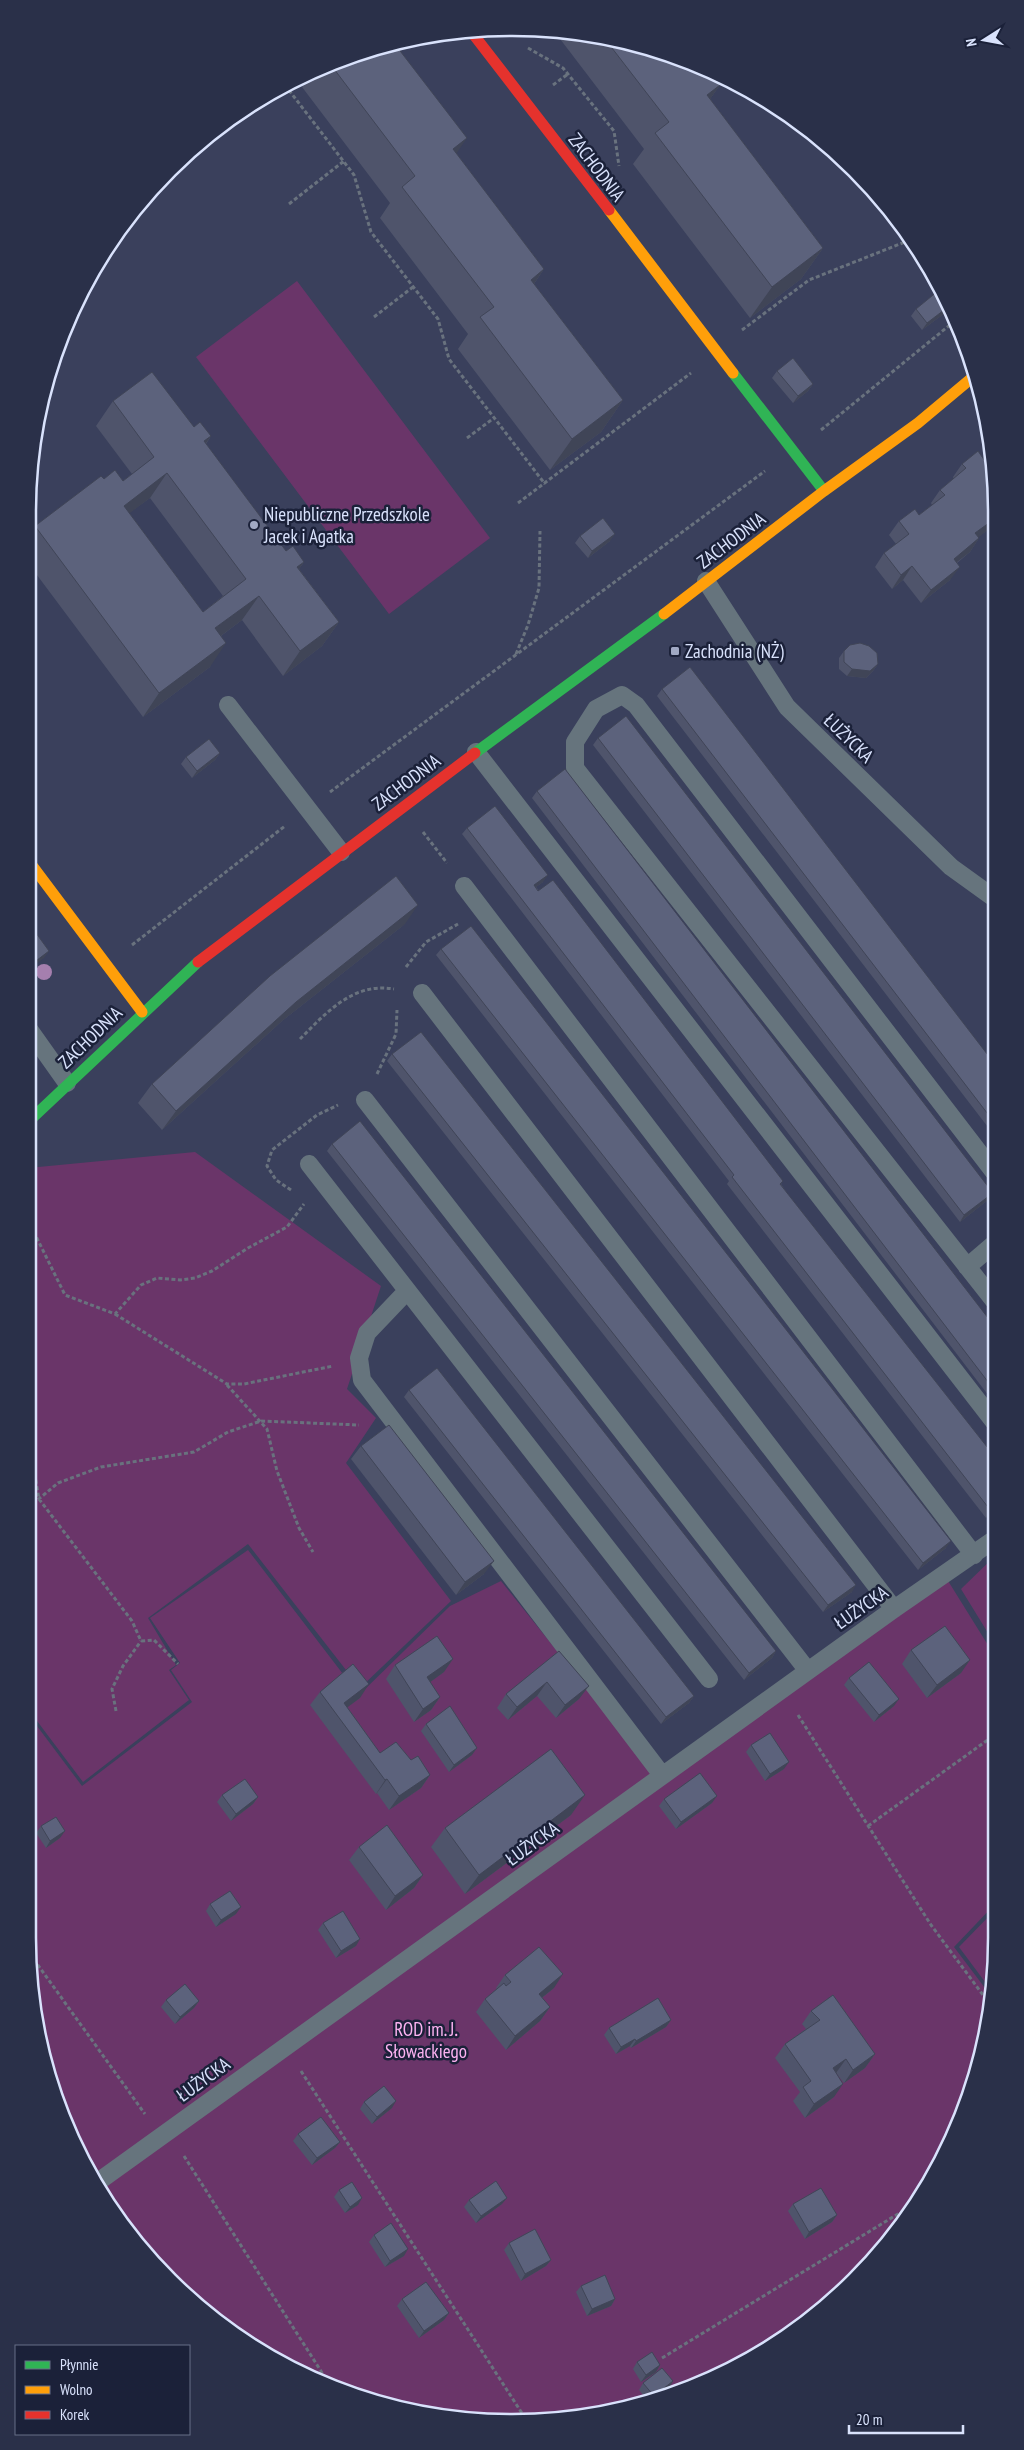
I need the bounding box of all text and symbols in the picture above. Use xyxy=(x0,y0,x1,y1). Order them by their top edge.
north arrow xyxy=(959,15,1009,65)
text: N xyxy=(962,37,981,48)
street label: ZACHODNIA xyxy=(563,128,631,206)
place label: Niepubliczne Przedszkole Jacek i Agatka xyxy=(263,502,430,548)
street label: ZACHODNIA xyxy=(692,506,770,574)
marker: Niepubliczne Przedszkole Jacek i Agatka xyxy=(248,519,260,531)
place label: Zachodnia (NŻ) xyxy=(685,639,784,663)
marker: Zachodnia (NŻ) xyxy=(669,645,681,657)
street label: ŁUŻYCKA xyxy=(819,708,879,768)
street label: ZACHODNIA xyxy=(367,748,445,816)
street label: ZACHODNIA xyxy=(53,1001,127,1073)
street label: ŁUŻYCKA xyxy=(829,1580,893,1634)
street label: ŁUŻYCKA xyxy=(501,1816,563,1870)
park label: ROD im. J. Słowackiego xyxy=(385,2017,467,2063)
street label: ŁUŻYCKA xyxy=(172,2052,234,2106)
legend xyxy=(15,2345,190,2435)
text: Płynnie xyxy=(60,2355,99,2374)
text: Wolno xyxy=(60,2380,93,2399)
scale bar xyxy=(849,2402,963,2434)
text: Korek xyxy=(60,2405,90,2424)
text: 20 m xyxy=(856,2410,882,2429)

